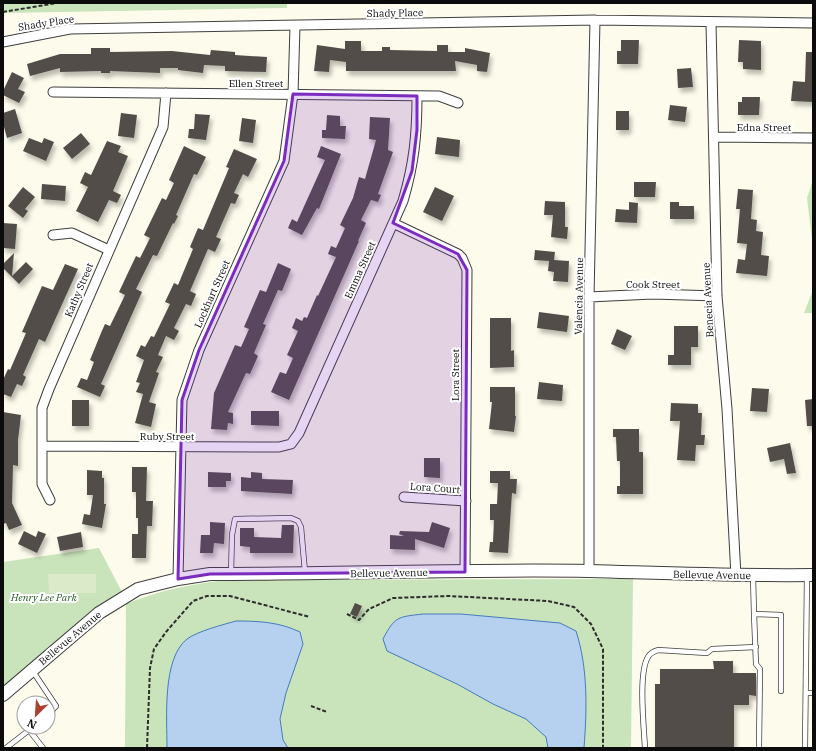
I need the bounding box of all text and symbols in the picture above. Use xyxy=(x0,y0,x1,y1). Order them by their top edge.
street label: Shady Place xyxy=(367,6,423,20)
street label: Shady Place xyxy=(17,12,75,34)
street label: Ellen Street xyxy=(229,77,284,90)
street label: Edna Street xyxy=(737,121,792,134)
street label: Emma Street xyxy=(342,239,379,301)
street label: Valencia Avenue xyxy=(572,257,586,335)
street label: Lockhart Street xyxy=(191,258,233,330)
street label: Kathy Street xyxy=(62,260,96,319)
street label: Benecia Avenue xyxy=(700,262,716,338)
street label: Cook Street xyxy=(626,278,680,291)
street label: Lora Street xyxy=(449,349,462,401)
street label: Ruby Street xyxy=(140,430,195,443)
street label: Lora Court xyxy=(410,480,461,496)
street label: Bellevue Avenue xyxy=(350,566,428,580)
street label: Bellevue Avenue xyxy=(673,568,751,582)
park label: Henry Lee Park xyxy=(10,591,78,604)
street label: Bellevue Avenue xyxy=(36,608,104,668)
north arrow xyxy=(16,695,56,735)
text: N xyxy=(25,716,39,732)

